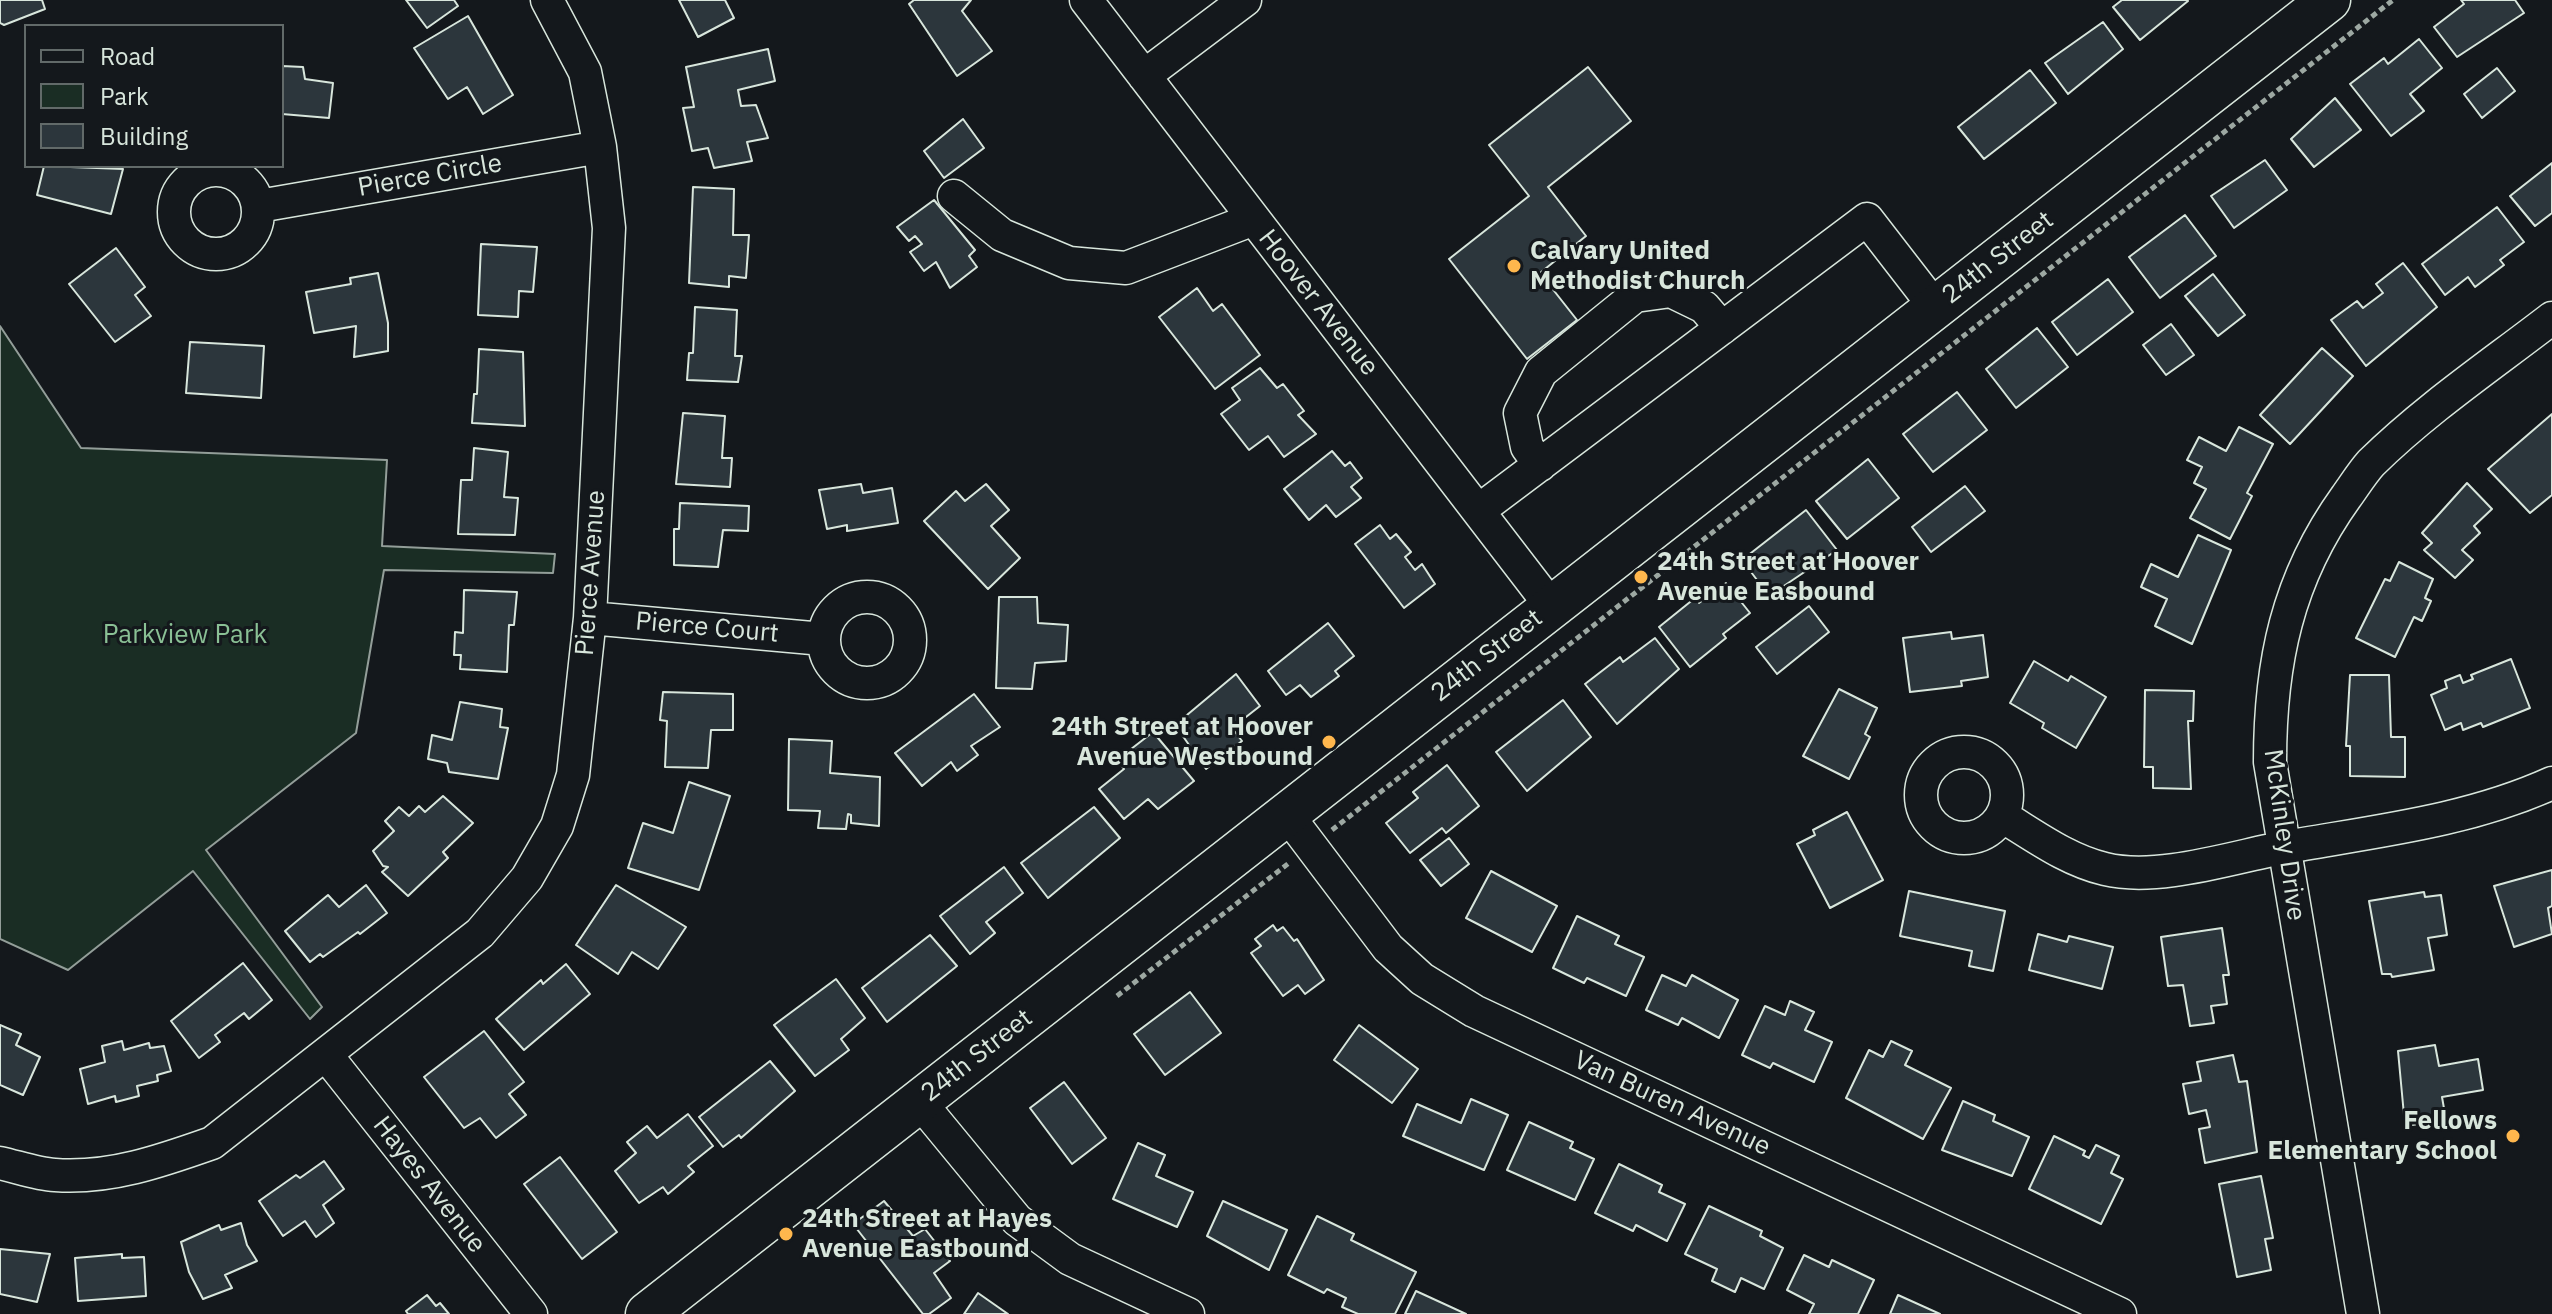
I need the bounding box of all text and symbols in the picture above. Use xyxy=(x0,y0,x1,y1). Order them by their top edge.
legend xyxy=(24,24,284,168)
text: Road xyxy=(100,40,155,72)
text: Park xyxy=(100,80,149,112)
text: Building xyxy=(100,120,188,152)
street label: Pierce Circle xyxy=(356,148,504,204)
street label: 24th Street xyxy=(1936,205,2060,311)
street label: Hoover Avenue xyxy=(1251,224,1385,382)
place label: Calvary United Methodist Church xyxy=(1530,235,1745,296)
marker: Calvary United Methodist Church xyxy=(1505,257,1523,275)
street label: Pierce Avenue xyxy=(570,489,612,657)
place label: 24th Street at Hoover Avenue Easbound xyxy=(1657,546,1919,608)
marker: 24th Street at Hoover Avenue Easbound xyxy=(1632,568,1650,586)
street label: 24th Street xyxy=(1425,603,1549,709)
street label: Pierce Court xyxy=(634,606,780,650)
park label: Parkview Park xyxy=(103,619,267,651)
place label: 24th Street at Hoover Avenue Westbound xyxy=(1051,711,1313,772)
marker: 24th Street at Hoover Avenue Westbound xyxy=(1320,733,1338,751)
street label: McKinley Drive xyxy=(2257,747,2311,923)
street label: 24th Street xyxy=(915,1003,1039,1109)
street label: Van Buren Avenue xyxy=(1569,1045,1775,1163)
place label: Fellows Elementary School xyxy=(2268,1105,2497,1166)
street label: Hayes Avenue xyxy=(366,1110,492,1260)
marker: Fellows Elementary School xyxy=(2504,1127,2522,1145)
place label: 24th Street at Hayes Avenue Eastbound xyxy=(802,1203,1052,1264)
marker: 24th Street at Hayes Avenue Eastbound xyxy=(777,1225,795,1243)

